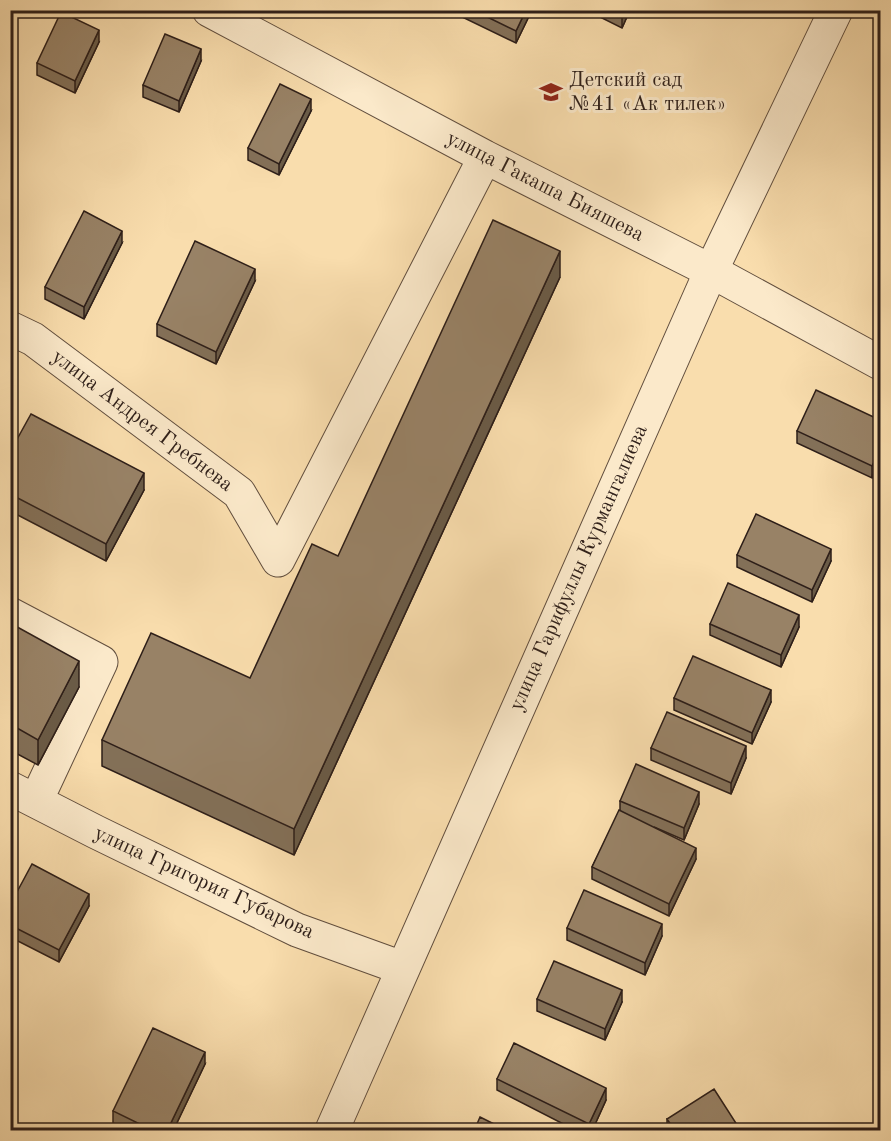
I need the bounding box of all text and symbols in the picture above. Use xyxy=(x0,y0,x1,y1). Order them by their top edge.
place label: Детский сад №41 «Ак тилек» xyxy=(569,70,726,115)
school or university icon: Детский сад №41 «Ак тилек» xyxy=(538,79,564,105)
street label: улица Гакаша Бияшева xyxy=(443,128,647,246)
street label: улица Андрея Гребнева xyxy=(47,346,237,496)
street label: улица Гарифуллы Курмангалиева xyxy=(506,422,652,714)
street label: улица Григория Губарова xyxy=(91,823,317,943)

